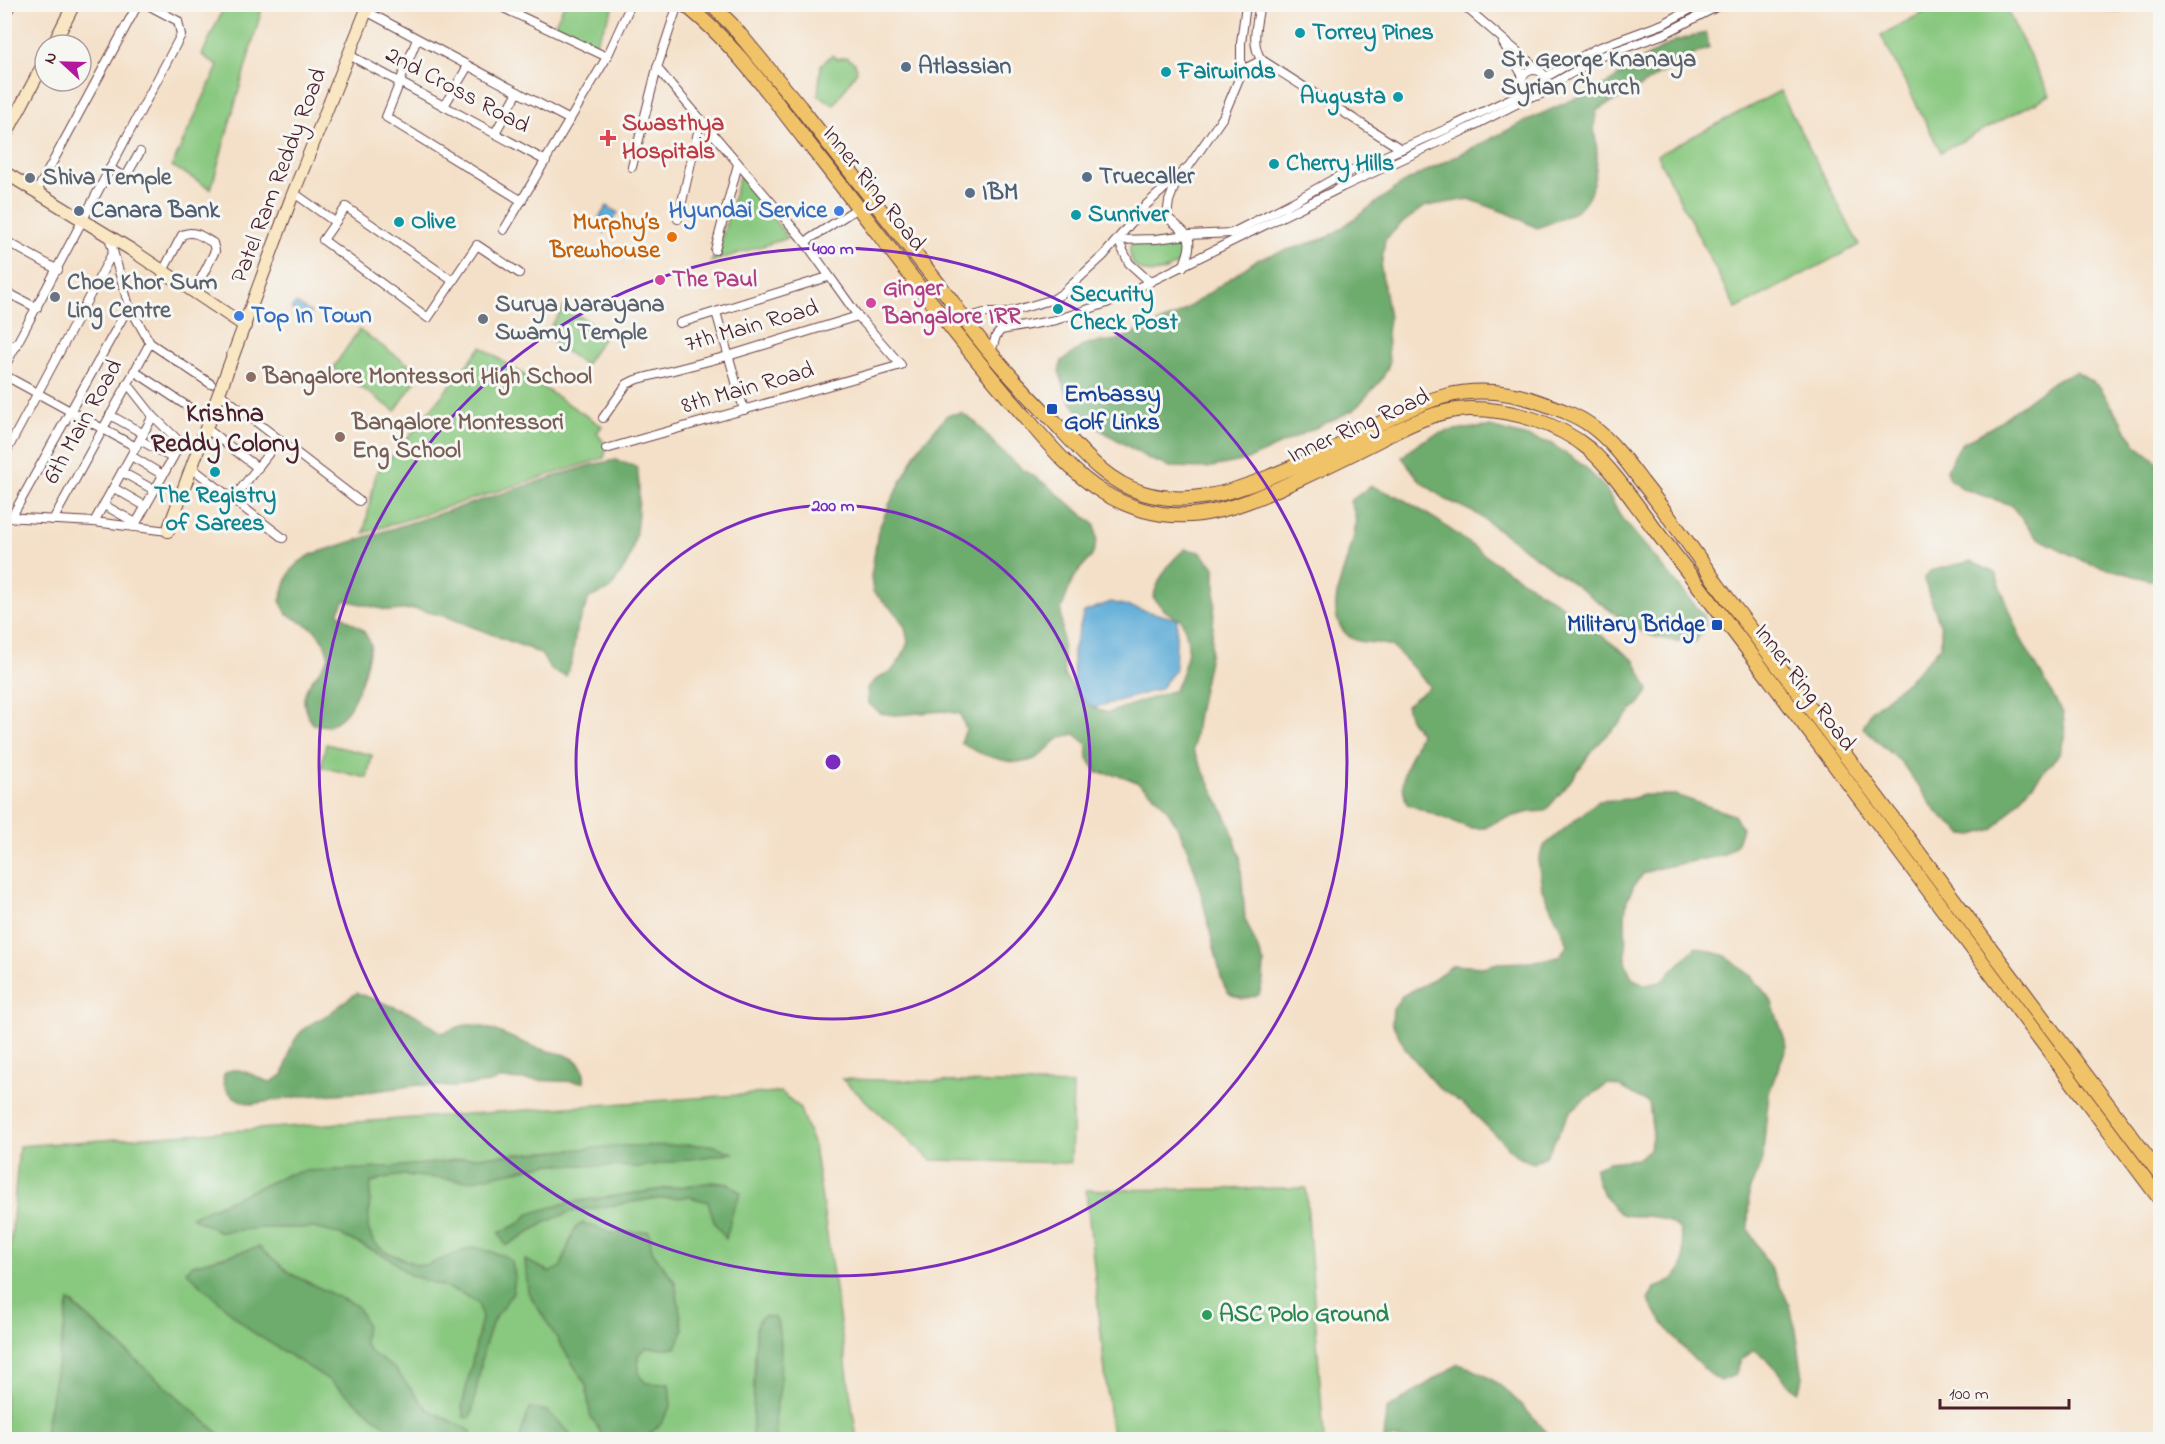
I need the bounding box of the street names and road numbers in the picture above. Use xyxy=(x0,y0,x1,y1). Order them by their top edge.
street label: 2nd Cross Road xyxy=(379,38,536,144)
street label: Patel Ram Reddy Road xyxy=(223,63,338,289)
street label: Inner Ring Road xyxy=(812,118,934,260)
street label: 7th Main Road xyxy=(681,291,823,363)
street label: 6th Main Road xyxy=(35,353,133,491)
street label: 8th Main Road xyxy=(678,353,819,425)
street label: Inner Ring Road xyxy=(1282,380,1436,474)
street label: Inner Ring Road xyxy=(1744,617,1864,760)

